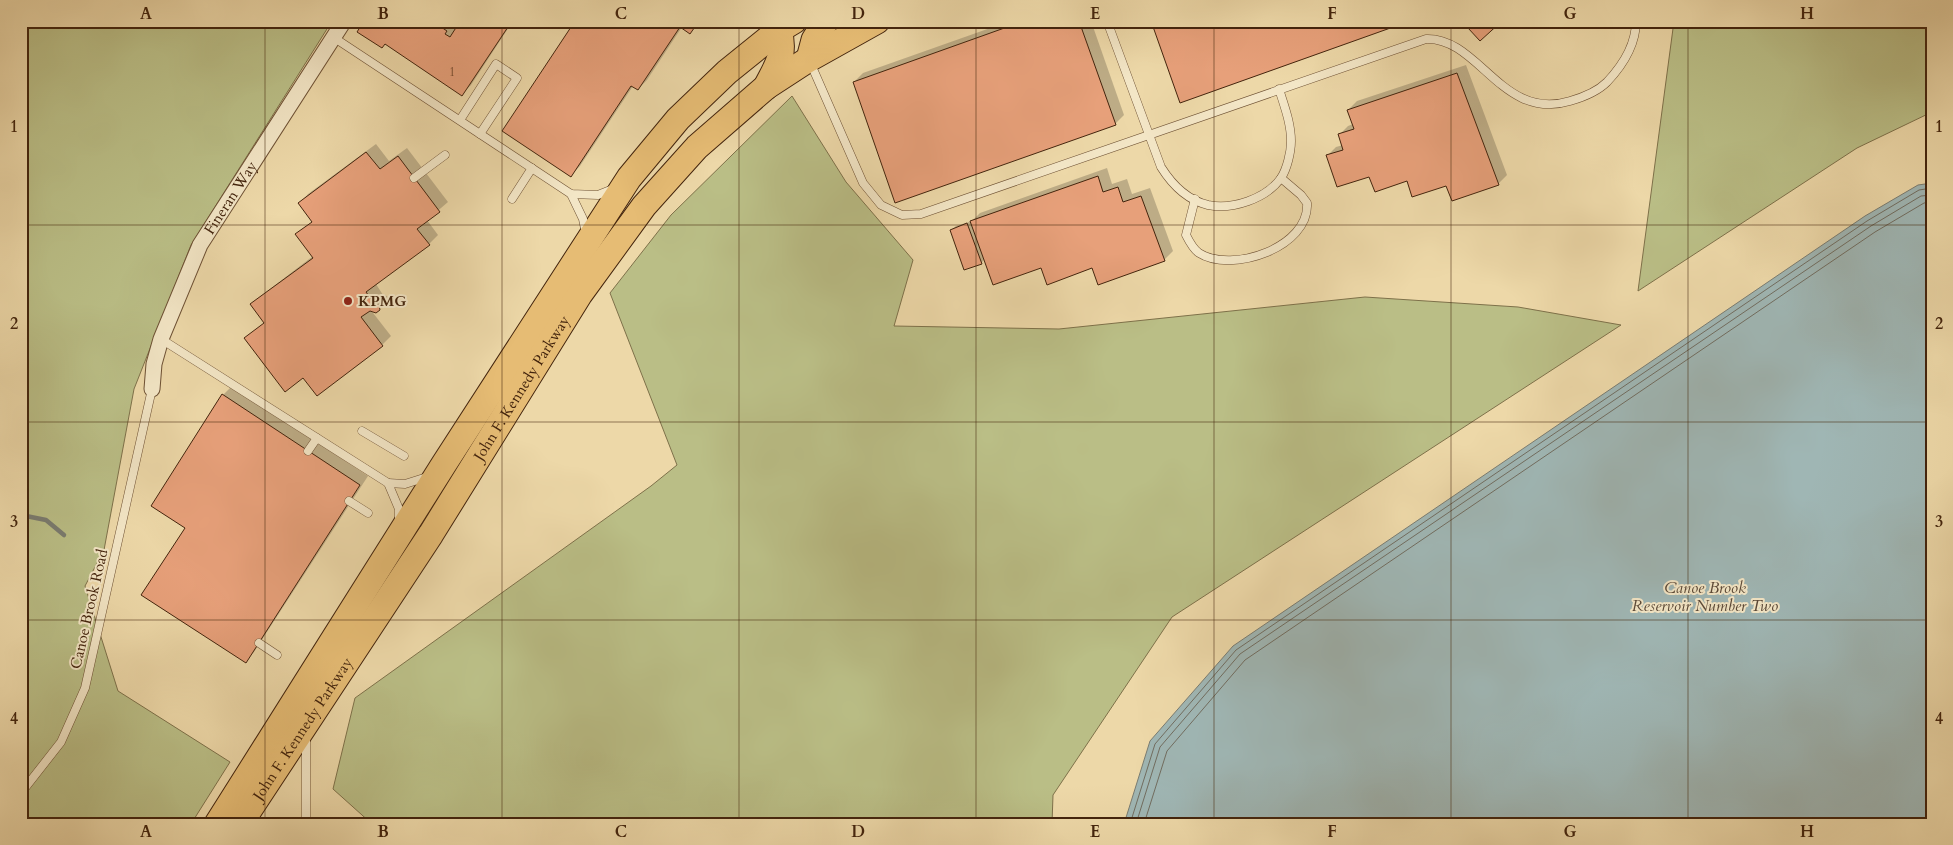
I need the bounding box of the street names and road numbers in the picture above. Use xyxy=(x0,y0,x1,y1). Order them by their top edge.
street label: Fineran Way xyxy=(199,157,261,238)
street label: John F. Kennedy Parkway xyxy=(468,312,574,466)
street label: Canoe Brook Road xyxy=(65,547,113,671)
street label: John F. Kennedy Parkway xyxy=(247,653,357,806)

